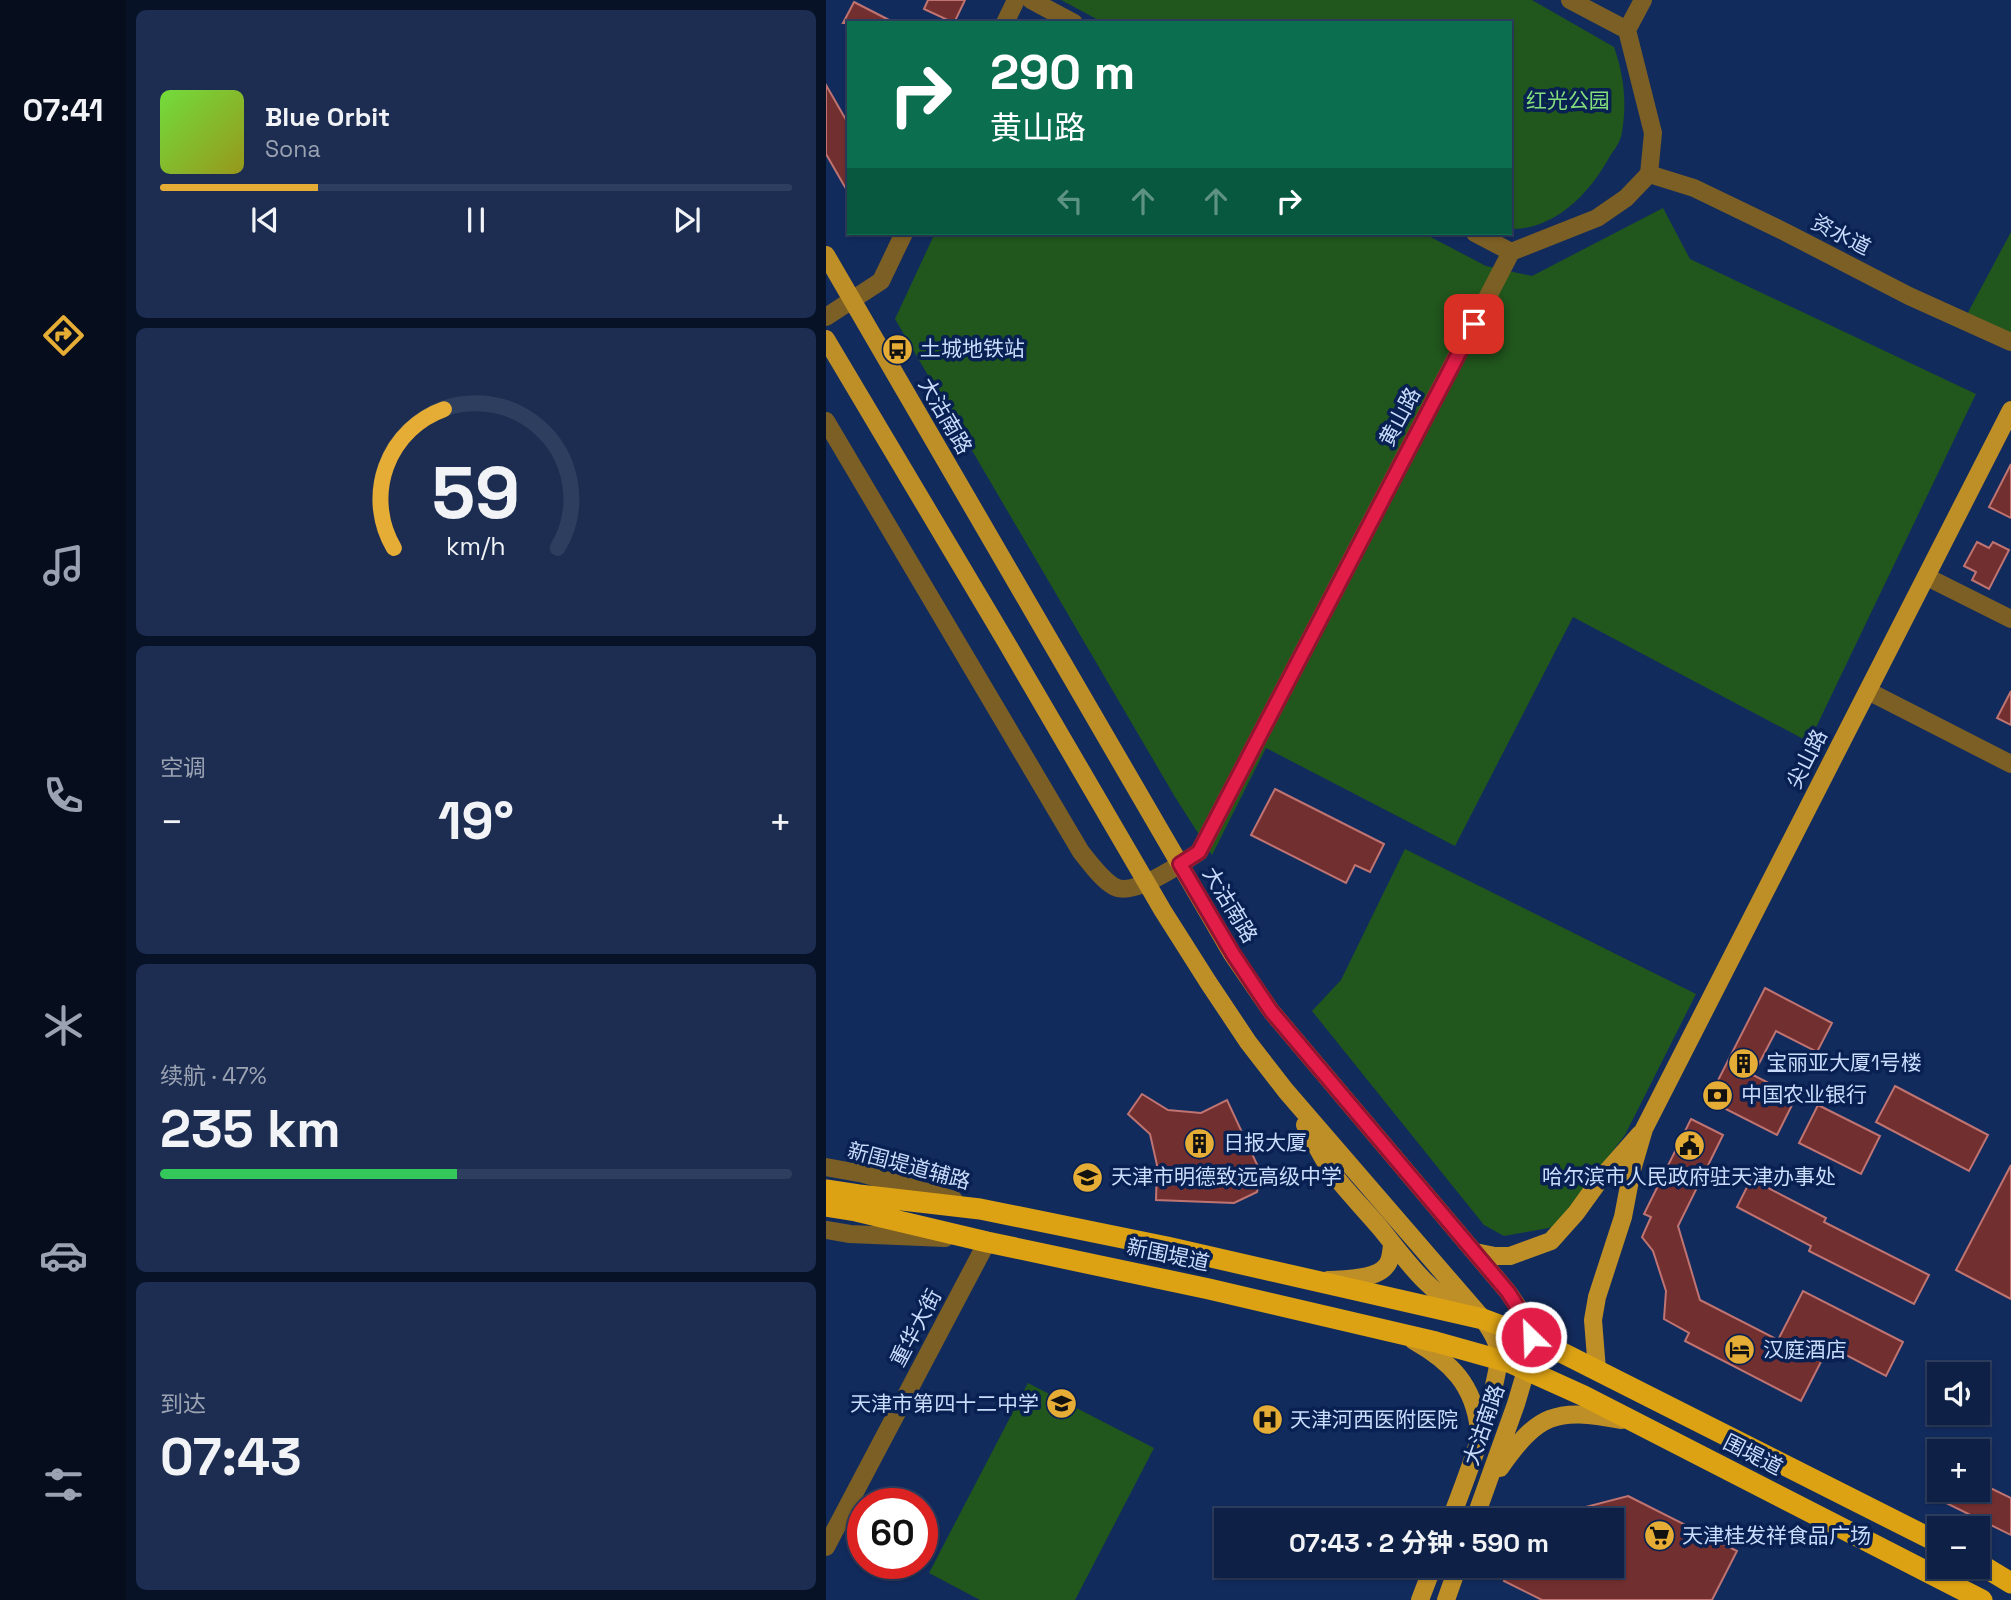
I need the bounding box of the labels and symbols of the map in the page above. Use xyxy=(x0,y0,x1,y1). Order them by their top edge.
park label: 红光公园 xyxy=(1526,87,1610,114)
street label: 资水道 xyxy=(1807,208,1875,261)
pin xyxy=(1444,294,1504,354)
bus stop icon: 土城地铁站 xyxy=(880,332,914,366)
place label: 土城地铁站 xyxy=(920,335,1025,362)
street label: 大沽南路 xyxy=(913,373,978,459)
street label: 黄山路 xyxy=(1373,383,1426,451)
street label: 尖山路 xyxy=(1780,725,1833,793)
street label: 大沽南路 xyxy=(1197,862,1264,948)
building icon: 宝丽亚大厦1号楼 xyxy=(1726,1046,1760,1080)
place label: 宝丽亚大厦1号楼 xyxy=(1766,1049,1922,1076)
bank icon: 中国农业银行 xyxy=(1701,1078,1735,1112)
place label: 中国农业银行 xyxy=(1741,1081,1867,1108)
building icon: 日报大厦 xyxy=(1183,1126,1217,1160)
public building icon: 哈尔滨市人民政府驻天津办事处 xyxy=(1672,1128,1706,1162)
place label: 日报大厦 xyxy=(1223,1129,1307,1156)
street label: 新围堤道辅路 xyxy=(845,1136,973,1195)
school or university icon: 天津市明德致远高级中学 xyxy=(1071,1160,1105,1194)
place label: 天津市明德致远高级中学 xyxy=(1111,1163,1342,1190)
place label: 哈尔滨市人民政府驻天津办事处 xyxy=(1542,1163,1836,1190)
street label: 新围堤道 xyxy=(1124,1233,1212,1276)
street label: 重华大街 xyxy=(884,1284,947,1371)
position arrow xyxy=(1494,1300,1568,1374)
hotel icon: 汉庭酒店 xyxy=(1723,1333,1757,1367)
place label: 汉庭酒店 xyxy=(1763,1336,1847,1363)
street label: 大沽南路 xyxy=(1457,1381,1510,1469)
school or university icon: 天津市第四十二中学 xyxy=(1045,1387,1079,1421)
place label: 天津市第四十二中学 xyxy=(850,1390,1039,1417)
hospital icon: 天津河西医附医院 xyxy=(1250,1403,1284,1437)
place label: 天津河西医附医院 xyxy=(1290,1406,1458,1433)
street label: 围堤道 xyxy=(1719,1428,1787,1481)
speed limit sign: 60 xyxy=(847,1488,938,1579)
supermarket icon: 天津桂发祥食品广场 xyxy=(1642,1519,1676,1553)
place label: 天津桂发祥食品广场 xyxy=(1682,1522,1871,1549)

